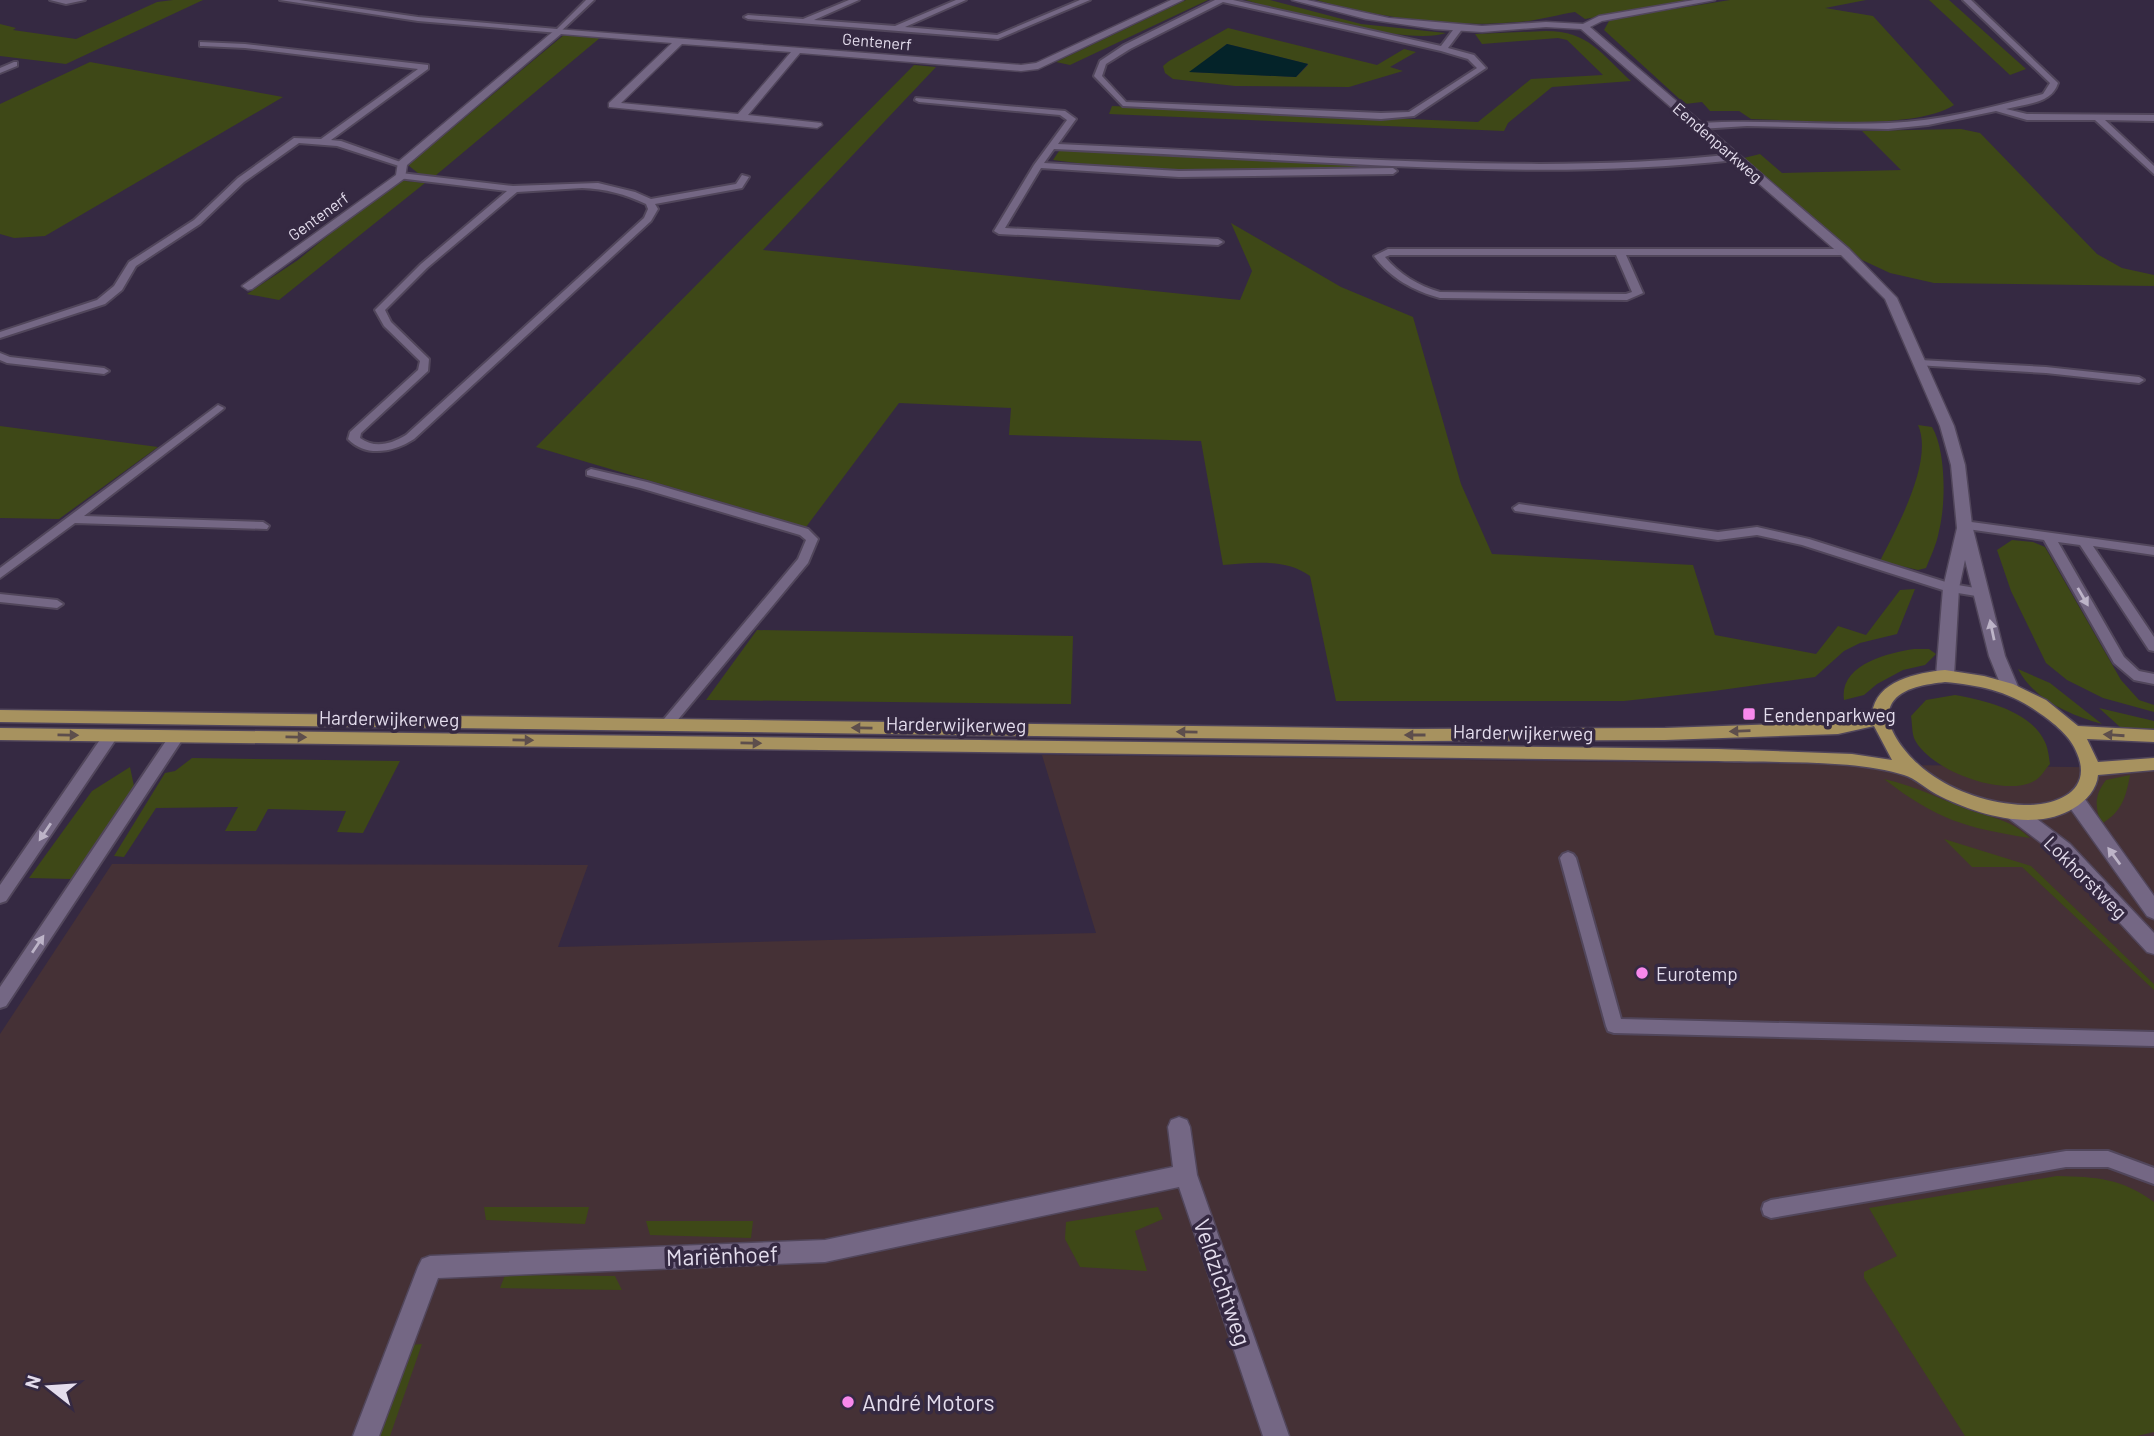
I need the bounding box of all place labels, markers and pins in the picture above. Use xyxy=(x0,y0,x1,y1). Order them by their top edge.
place label: Eendenparkweg xyxy=(1763,703,1896,726)
marker: Eendenparkweg xyxy=(1741,706,1757,722)
place label: Eurotemp xyxy=(1656,962,1738,985)
marker: Eurotemp xyxy=(1634,965,1650,981)
place label: André Motors xyxy=(862,1388,995,1416)
marker: André Motors xyxy=(840,1394,856,1410)

